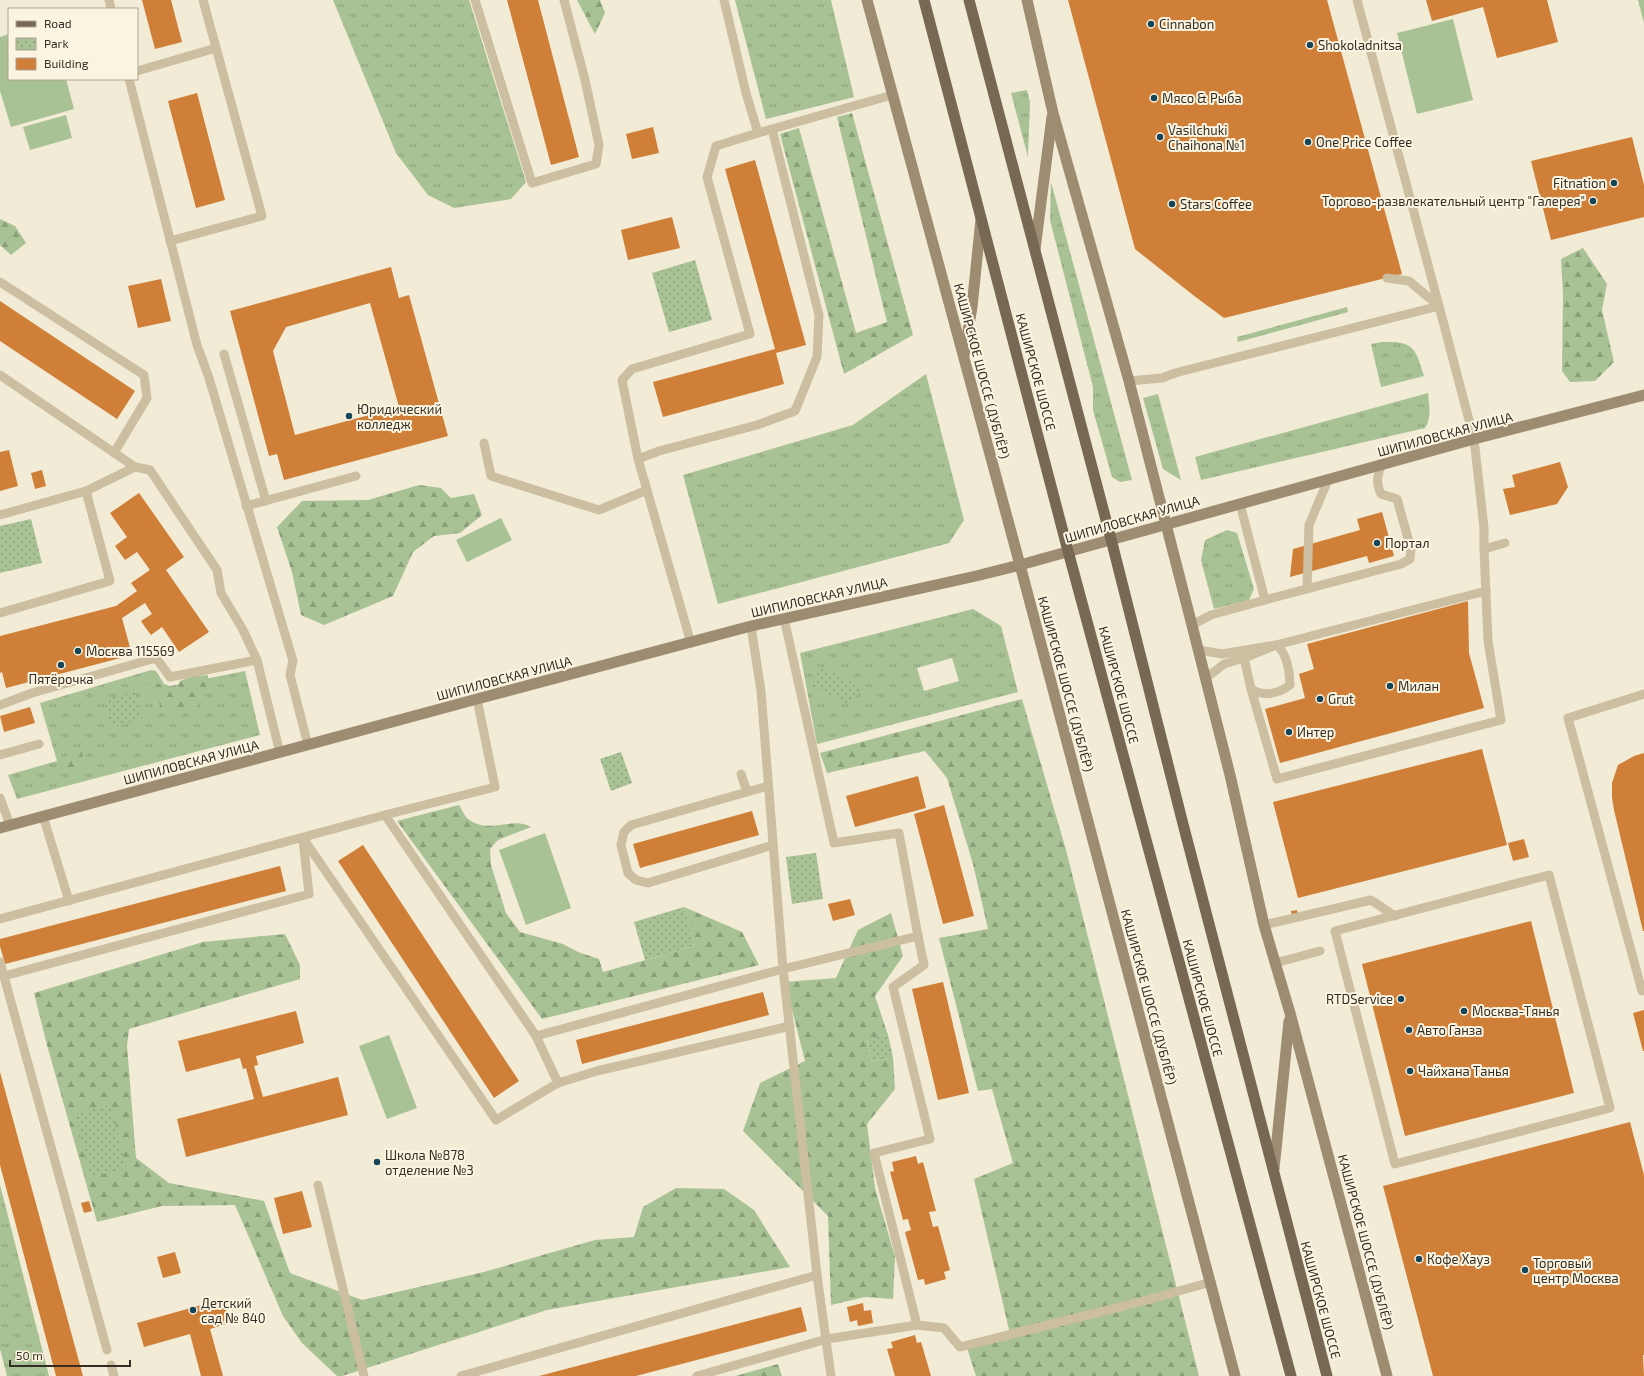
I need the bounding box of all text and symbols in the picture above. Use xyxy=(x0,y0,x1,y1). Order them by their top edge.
legend xyxy=(8,8,138,80)
text: Road xyxy=(44,16,72,30)
place label: Cinnabon xyxy=(1159,16,1214,32)
marker: Cinnabon xyxy=(1146,19,1156,29)
text: Park xyxy=(44,36,69,50)
place label: Shokoladnitsa xyxy=(1318,37,1402,53)
marker: Shokoladnitsa xyxy=(1305,40,1315,50)
text: Building xyxy=(44,56,89,70)
place label: Мясо & Рыба xyxy=(1162,90,1242,106)
marker: Мясо & Рыба xyxy=(1149,93,1159,103)
place label: Vasilchuki Chaihona №1 xyxy=(1168,122,1245,153)
marker: Vasilchuki Chaihona №1 xyxy=(1155,132,1165,142)
place label: One Price Coffee xyxy=(1316,134,1412,150)
marker: One Price Coffee xyxy=(1303,137,1313,147)
place label: Fitnation xyxy=(1553,175,1606,191)
marker: Fitnation xyxy=(1609,178,1619,188)
place label: Торгово-развлекательный центр "Галерея" xyxy=(1322,193,1585,209)
place label: Stars Coffee xyxy=(1180,196,1252,212)
marker: Торгово-развлекательный центр "Галерея" xyxy=(1588,196,1598,206)
marker: Stars Coffee xyxy=(1167,199,1177,209)
street label: КАШИРСКОЕ ШОССЕ (ДУБЛЁР) xyxy=(951,281,1013,461)
street label: КАШИРСКОЕ ШОССЕ xyxy=(1013,311,1059,433)
place label: Юридический колледж xyxy=(357,401,442,432)
street label: ШИПИЛОВСКАЯ УЛИЦА xyxy=(1376,408,1514,460)
marker: Юридический колледж xyxy=(344,411,354,421)
street label: ШИПИЛОВСКАЯ УЛИЦА xyxy=(1063,492,1201,546)
place label: Портал xyxy=(1385,535,1430,551)
marker: Портал xyxy=(1372,538,1382,548)
street label: ШИПИЛОВСКАЯ УЛИЦА xyxy=(749,574,889,620)
street label: КАШИРСКОЕ ШОССЕ (ДУБЛЁР) xyxy=(1035,594,1097,774)
street label: КАШИРСКОЕ ШОССЕ xyxy=(1096,624,1142,746)
place label: Москва 115569 xyxy=(86,643,175,659)
marker: Москва 115569 xyxy=(73,646,83,656)
street label: ШИПИЛОВСКАЯ УЛИЦА xyxy=(435,652,573,704)
marker: Пятёрочка xyxy=(56,660,66,670)
place label: Пятёрочка xyxy=(28,671,94,687)
place label: Милан xyxy=(1398,678,1439,694)
marker: Милан xyxy=(1385,681,1395,691)
place label: Grut xyxy=(1328,691,1354,707)
marker: Grut xyxy=(1315,694,1325,704)
place label: Интер xyxy=(1297,724,1334,740)
marker: Интер xyxy=(1284,727,1294,737)
street label: ШИПИЛОВСКАЯ УЛИЦА xyxy=(122,736,260,788)
street label: КАШИРСКОЕ ШОССЕ (ДУБЛЁР) xyxy=(1118,907,1180,1087)
street label: КАШИРСКОЕ ШОССЕ xyxy=(1180,937,1226,1059)
place label: RTDService xyxy=(1326,991,1393,1007)
marker: RTDService xyxy=(1396,994,1406,1004)
place label: Москва-Тянья xyxy=(1472,1003,1560,1019)
marker: Москва-Тянья xyxy=(1459,1006,1469,1016)
place label: Авто Ганза xyxy=(1417,1022,1482,1038)
marker: Авто Ганза xyxy=(1404,1025,1414,1035)
place label: Чайхана Танья xyxy=(1418,1063,1509,1079)
marker: Чайхана Танья xyxy=(1405,1066,1415,1076)
place label: Школа №878 отделение №3 xyxy=(385,1147,474,1178)
street label: КАШИРСКОЕ ШОССЕ (ДУБЛЁР) xyxy=(1335,1152,1397,1332)
marker: Школа №878 отделение №3 xyxy=(372,1157,382,1167)
street label: КАШИРСКОЕ ШОССЕ xyxy=(1298,1239,1344,1361)
place label: Кофе Хауз xyxy=(1427,1251,1490,1267)
marker: Кофе Хауз xyxy=(1414,1254,1424,1264)
place label: Торговый центр Москва xyxy=(1533,1255,1619,1286)
marker: Торговый центр Москва xyxy=(1520,1265,1530,1275)
place label: Детский сад № 840 xyxy=(201,1295,266,1326)
marker: Детский сад № 840 xyxy=(188,1305,198,1315)
scale bar xyxy=(10,1342,130,1368)
text: 50 m xyxy=(16,1348,43,1362)

